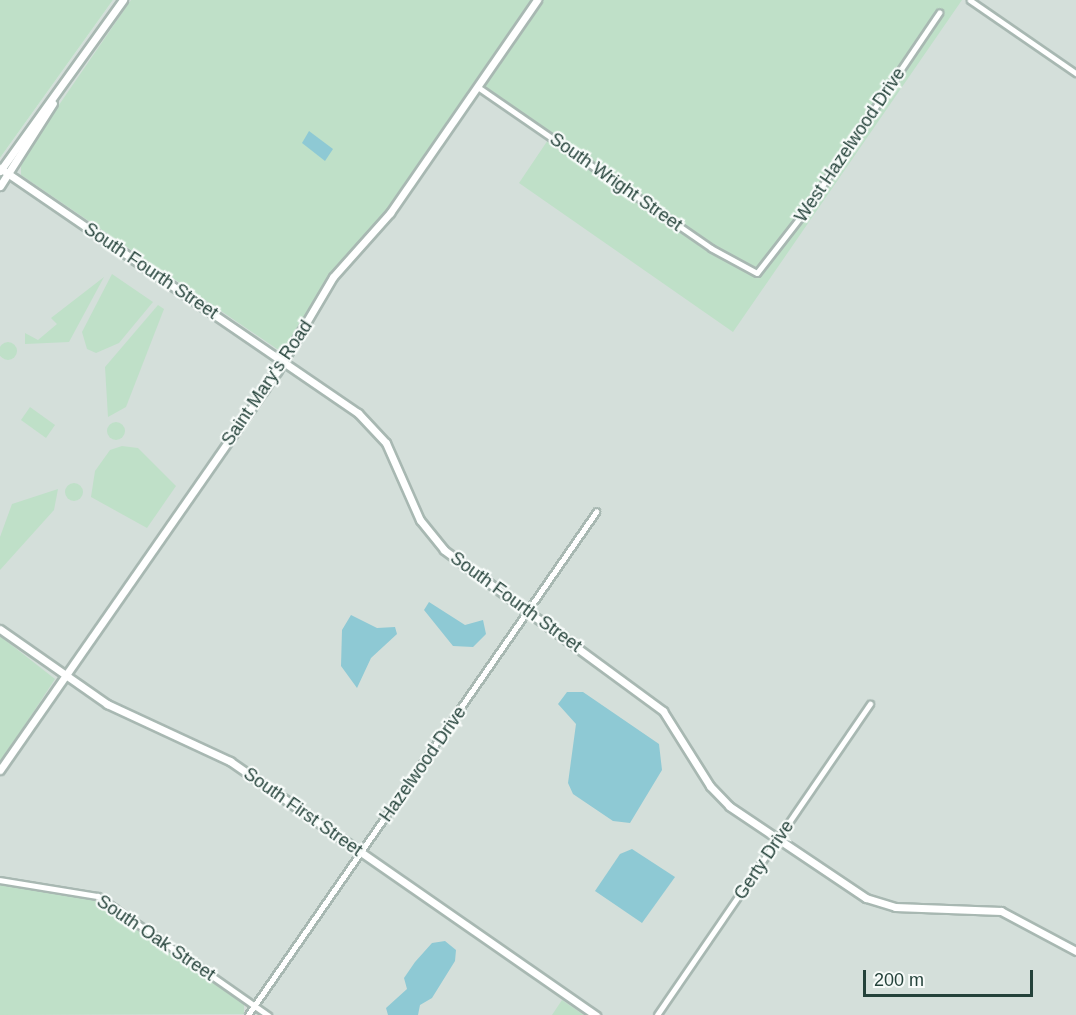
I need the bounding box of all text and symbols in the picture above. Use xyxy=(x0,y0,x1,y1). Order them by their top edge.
street label: West Hazelwood Drive xyxy=(790,64,910,226)
street label: South Wright Street xyxy=(546,128,686,236)
street label: South Fourth Street xyxy=(80,218,222,324)
street label: Saint Mary's Road xyxy=(217,316,317,450)
street label: South Fourth Street xyxy=(446,547,586,657)
street label: Hazelwood Drive xyxy=(375,702,471,826)
street label: South First Street xyxy=(239,763,367,861)
street label: Gerty Drive xyxy=(730,816,798,904)
street label: South Oak Street xyxy=(93,890,219,986)
scale bar xyxy=(866,958,1036,996)
text: 200 m xyxy=(874,970,924,990)

